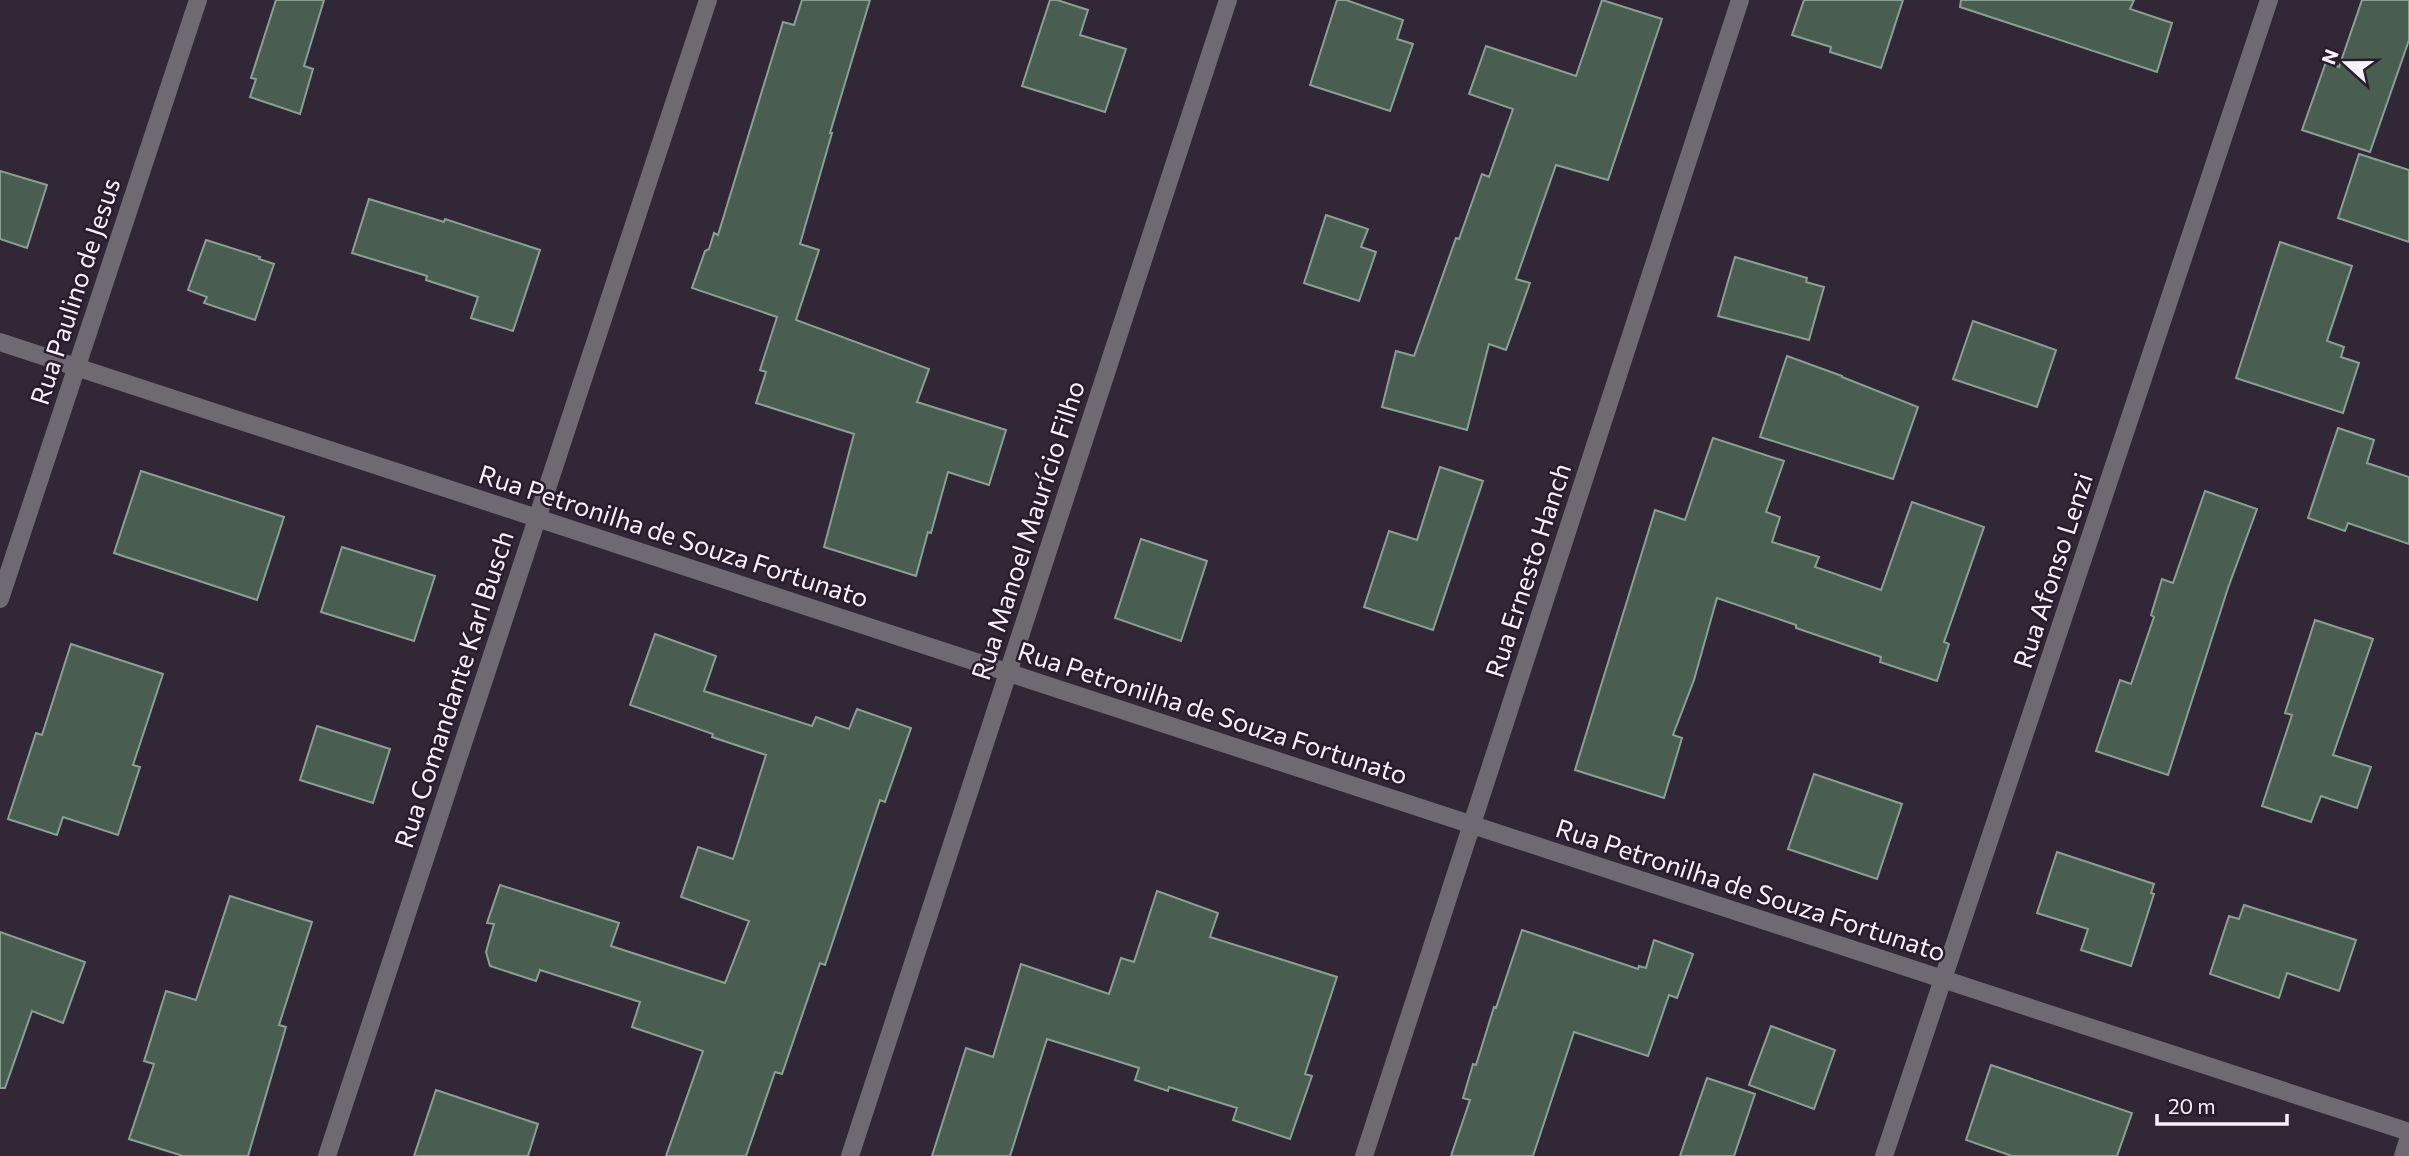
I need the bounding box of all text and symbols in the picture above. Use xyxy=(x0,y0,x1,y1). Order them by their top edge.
north arrow xyxy=(2311,28,2381,98)
text: N xyxy=(2316,46,2343,68)
street label: Rua Paulino de Jesus xyxy=(23,174,125,408)
street label: Rua Manoel Maurício Filho xyxy=(964,376,1090,684)
street label: Rua Petronilha de Souza Fortunato xyxy=(475,457,873,613)
street label: Rua Ernesto Hanch xyxy=(1478,459,1576,681)
street label: Rua Afonso Lenzi xyxy=(2006,469,2098,671)
street label: Rua Comandante Karl Busch xyxy=(387,527,519,851)
street label: Rua Petronilha de Souza Fortunato xyxy=(1014,634,1412,790)
street label: Rua Petronilha de Souza Fortunato xyxy=(1552,811,1950,967)
scale bar xyxy=(2157,1082,2286,1126)
text: 20 m xyxy=(2168,1093,2216,1118)

